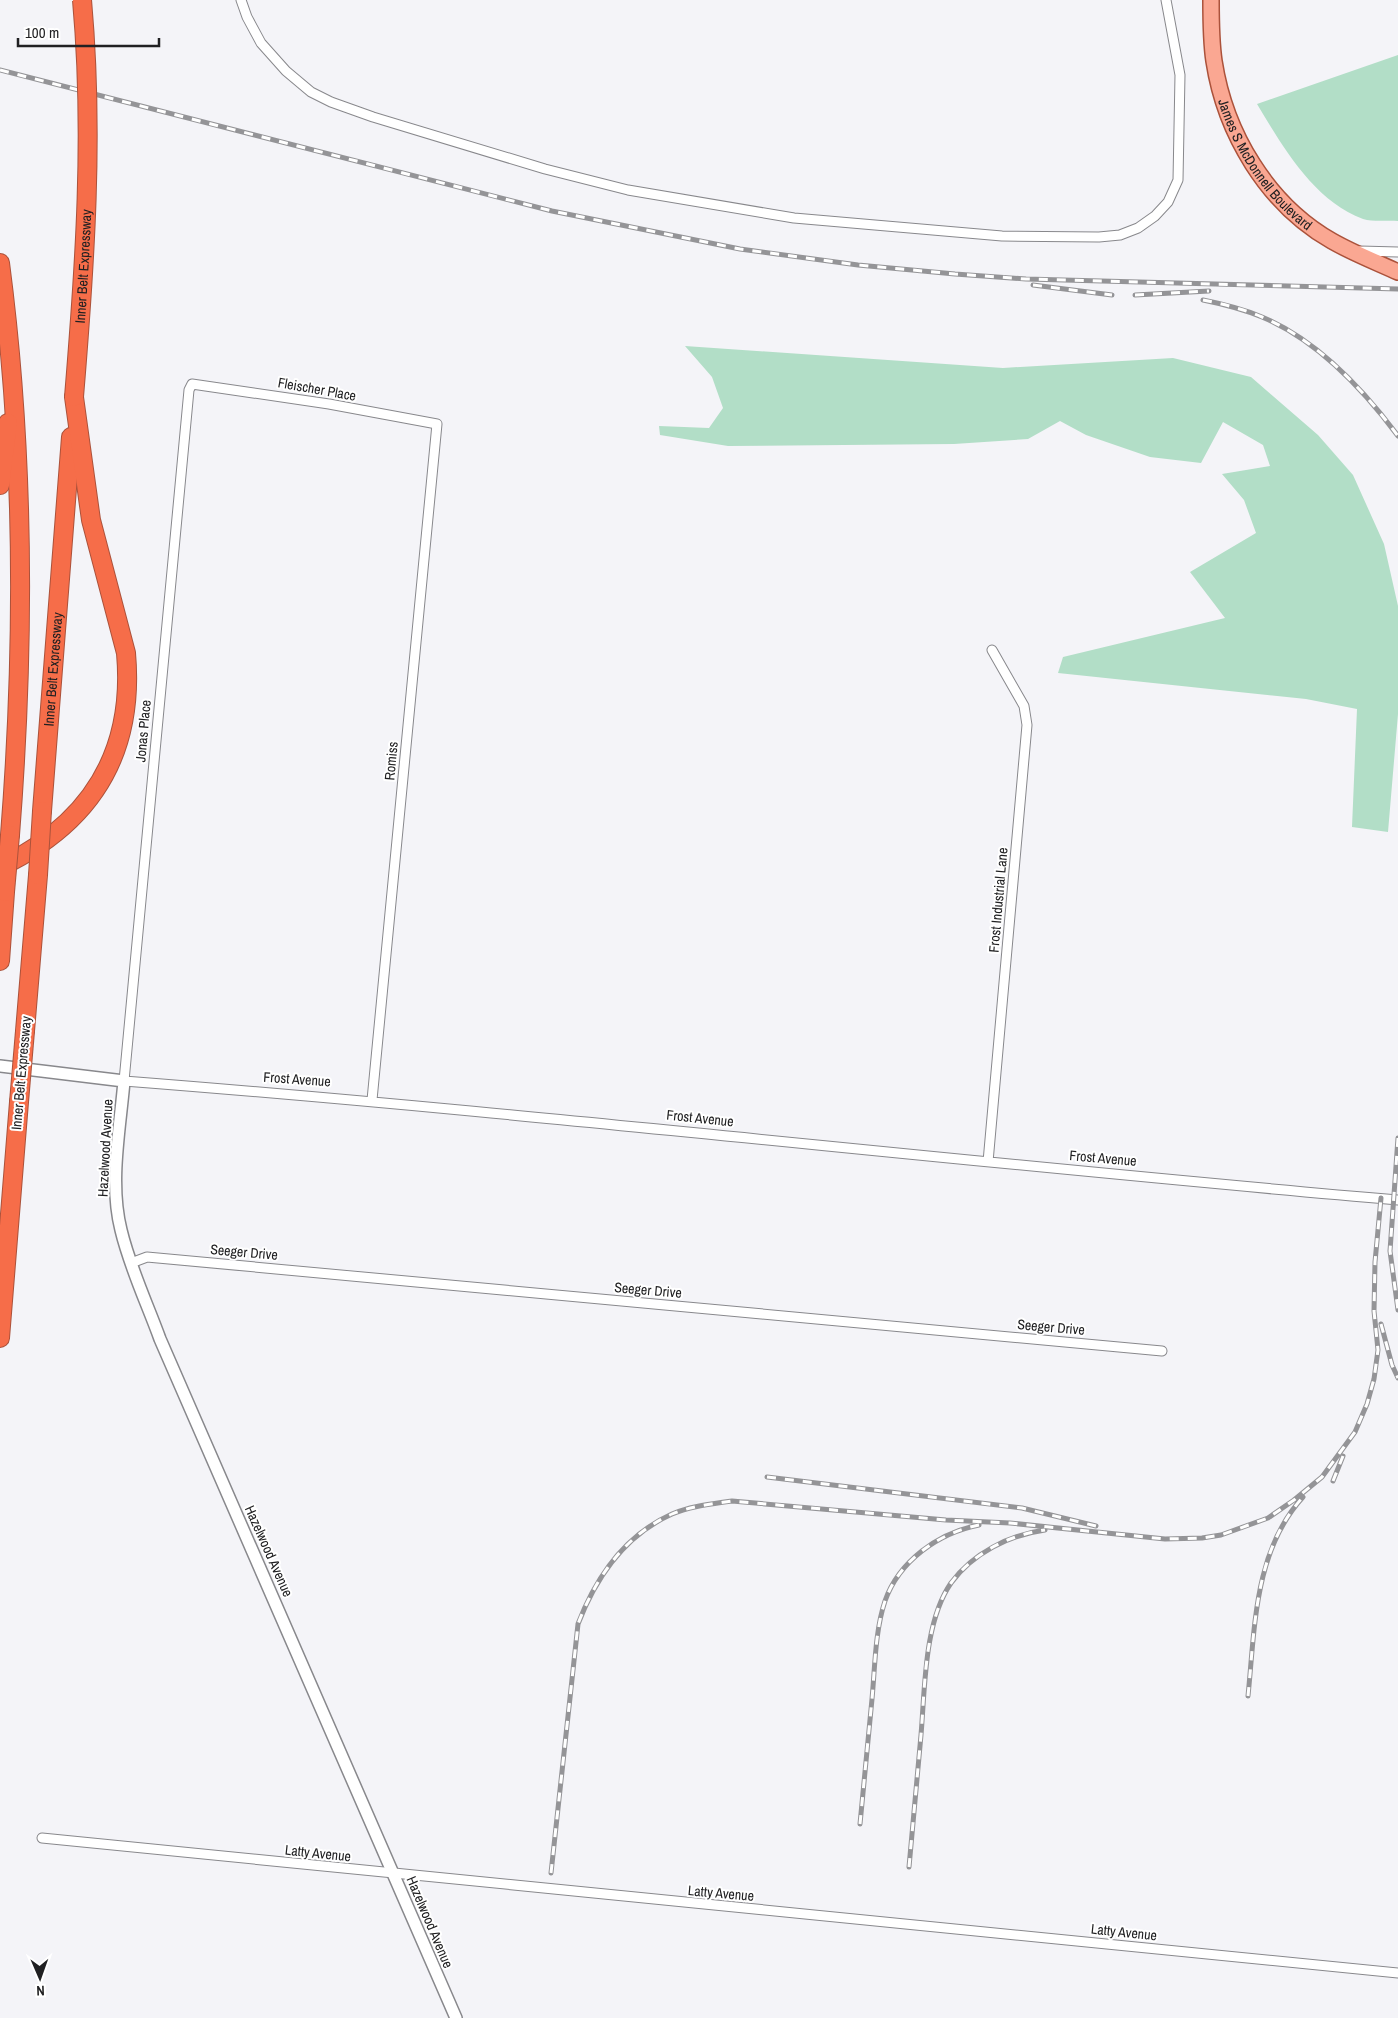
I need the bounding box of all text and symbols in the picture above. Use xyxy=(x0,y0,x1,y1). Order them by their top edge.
scale bar xyxy=(18,15,159,47)
text: 100 m xyxy=(25,22,59,43)
street label: James S McDonnell Boulevard xyxy=(1214,96,1316,234)
street label: Inner Belt Expressway xyxy=(71,209,95,324)
street label: Fleischer Place xyxy=(276,373,358,405)
street label: Inner Belt Expressway xyxy=(40,611,66,727)
street label: Jonas Place xyxy=(131,699,155,763)
street label: Romiss xyxy=(380,741,402,781)
street label: Frost Industrial Lane xyxy=(984,847,1012,953)
street label: Inner Belt Expressway xyxy=(7,1015,35,1131)
street label: Frost Avenue xyxy=(263,1068,331,1090)
street label: Hazelwood Avenue xyxy=(93,1099,117,1197)
street label: Frost Avenue xyxy=(666,1106,734,1130)
street label: Frost Avenue xyxy=(1069,1146,1137,1170)
street label: Seeger Drive xyxy=(210,1240,278,1264)
street label: Seeger Drive xyxy=(614,1278,682,1302)
street label: Seeger Drive xyxy=(1017,1315,1085,1339)
street label: Hazelwood Avenue xyxy=(241,1503,297,1599)
street label: Latty Avenue xyxy=(284,1841,352,1865)
street label: Hazelwood Avenue xyxy=(403,1873,457,1971)
street label: Latty Avenue xyxy=(687,1881,755,1905)
street label: Latty Avenue xyxy=(1090,1920,1158,1944)
north arrow xyxy=(15,1953,65,2003)
text: N xyxy=(36,1982,45,2000)

